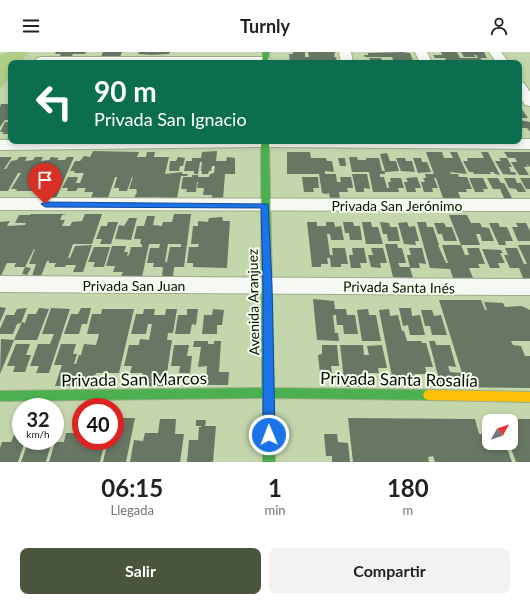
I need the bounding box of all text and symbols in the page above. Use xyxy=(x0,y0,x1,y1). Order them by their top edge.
icon: menu xyxy=(20,15,42,37)
text: Turnly xyxy=(240,15,290,37)
icon: person xyxy=(488,15,510,37)
text: 90 m xyxy=(94,74,157,108)
icon: left xyxy=(28,76,80,128)
text: Privada San Ignacio xyxy=(94,108,247,130)
pin xyxy=(28,163,62,204)
icon: arrive xyxy=(34,169,56,191)
street label: Privada San Jerónimo xyxy=(331,197,463,214)
street label: Avenida Aranjuez xyxy=(244,249,262,355)
street label: Privada San Juan xyxy=(83,277,185,294)
street label: Privada Santa Inés xyxy=(343,278,455,296)
street label: Privada San Marcos xyxy=(61,367,207,391)
street label: Privada Santa Rosalía xyxy=(320,367,478,391)
speed limit sign: 40 xyxy=(72,398,124,450)
text: 32 xyxy=(26,407,50,431)
position arrow xyxy=(248,414,290,456)
north arrow xyxy=(482,414,518,450)
map controls xyxy=(482,414,518,450)
text: km/h xyxy=(26,428,50,440)
text: 06:15 xyxy=(101,473,163,502)
text: 1 xyxy=(268,473,282,502)
text: 180 xyxy=(387,473,429,502)
text: Llegada xyxy=(110,502,154,518)
text: min xyxy=(265,502,286,518)
text: m xyxy=(402,502,413,518)
button: Salir xyxy=(20,548,261,594)
button: Compartir xyxy=(269,548,510,594)

